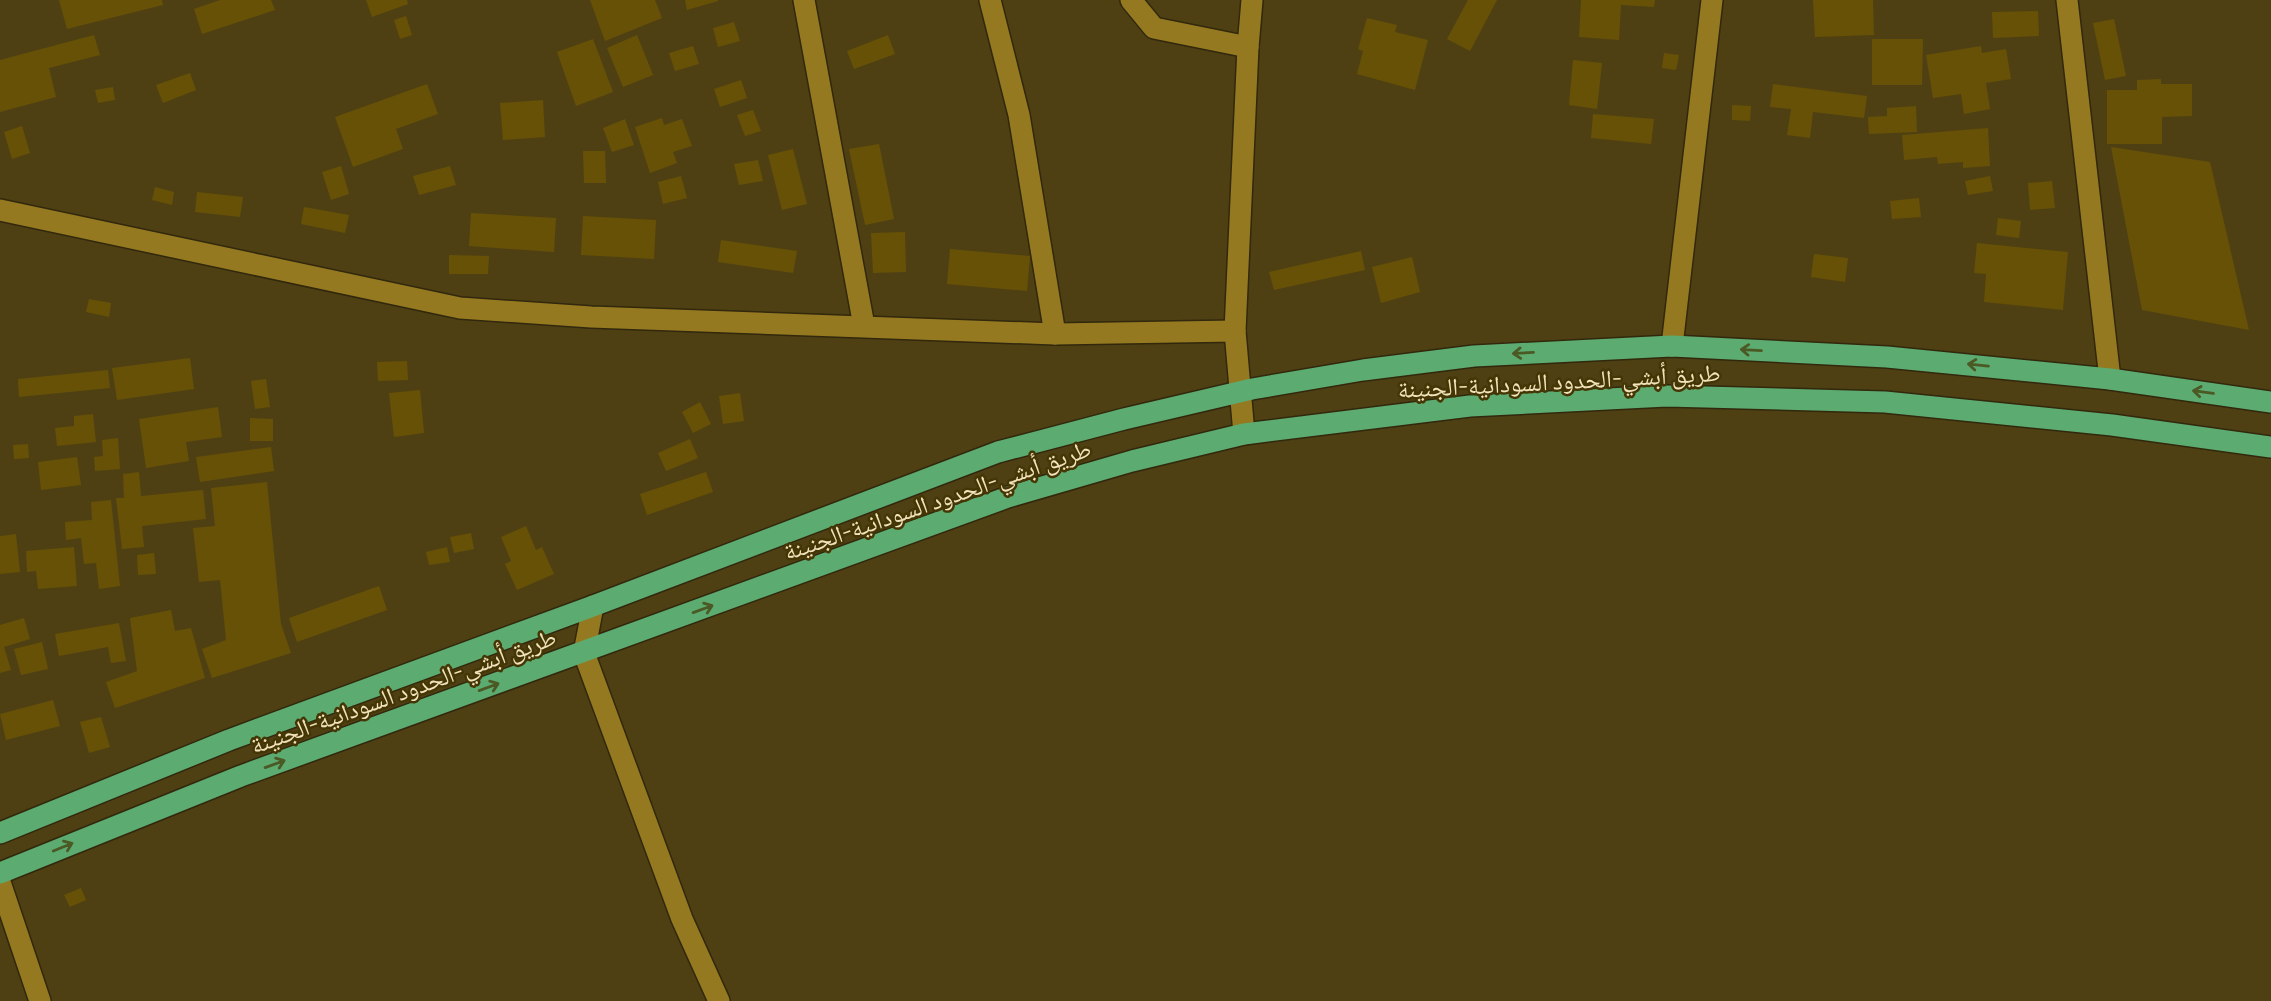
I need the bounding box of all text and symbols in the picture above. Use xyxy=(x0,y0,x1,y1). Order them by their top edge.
one-way arrow xyxy=(1740,343,1762,356)
one-way arrow xyxy=(1512,347,1535,360)
street label: طريق أبشي-الحدود السودانية-الجنينة xyxy=(1397,355,1721,409)
one-way arrow xyxy=(1967,359,1989,372)
one-way arrow xyxy=(2193,385,2215,398)
street label: طريق أبشي-الحدود السودانية-الجنينة xyxy=(779,431,1096,571)
one-way arrow xyxy=(691,602,713,614)
street label: طريق أبشي-الحدود السودانية-الجنينة xyxy=(246,619,562,765)
one-way arrow xyxy=(478,680,500,693)
one-way arrow xyxy=(263,756,285,769)
one-way arrow xyxy=(52,840,74,853)

